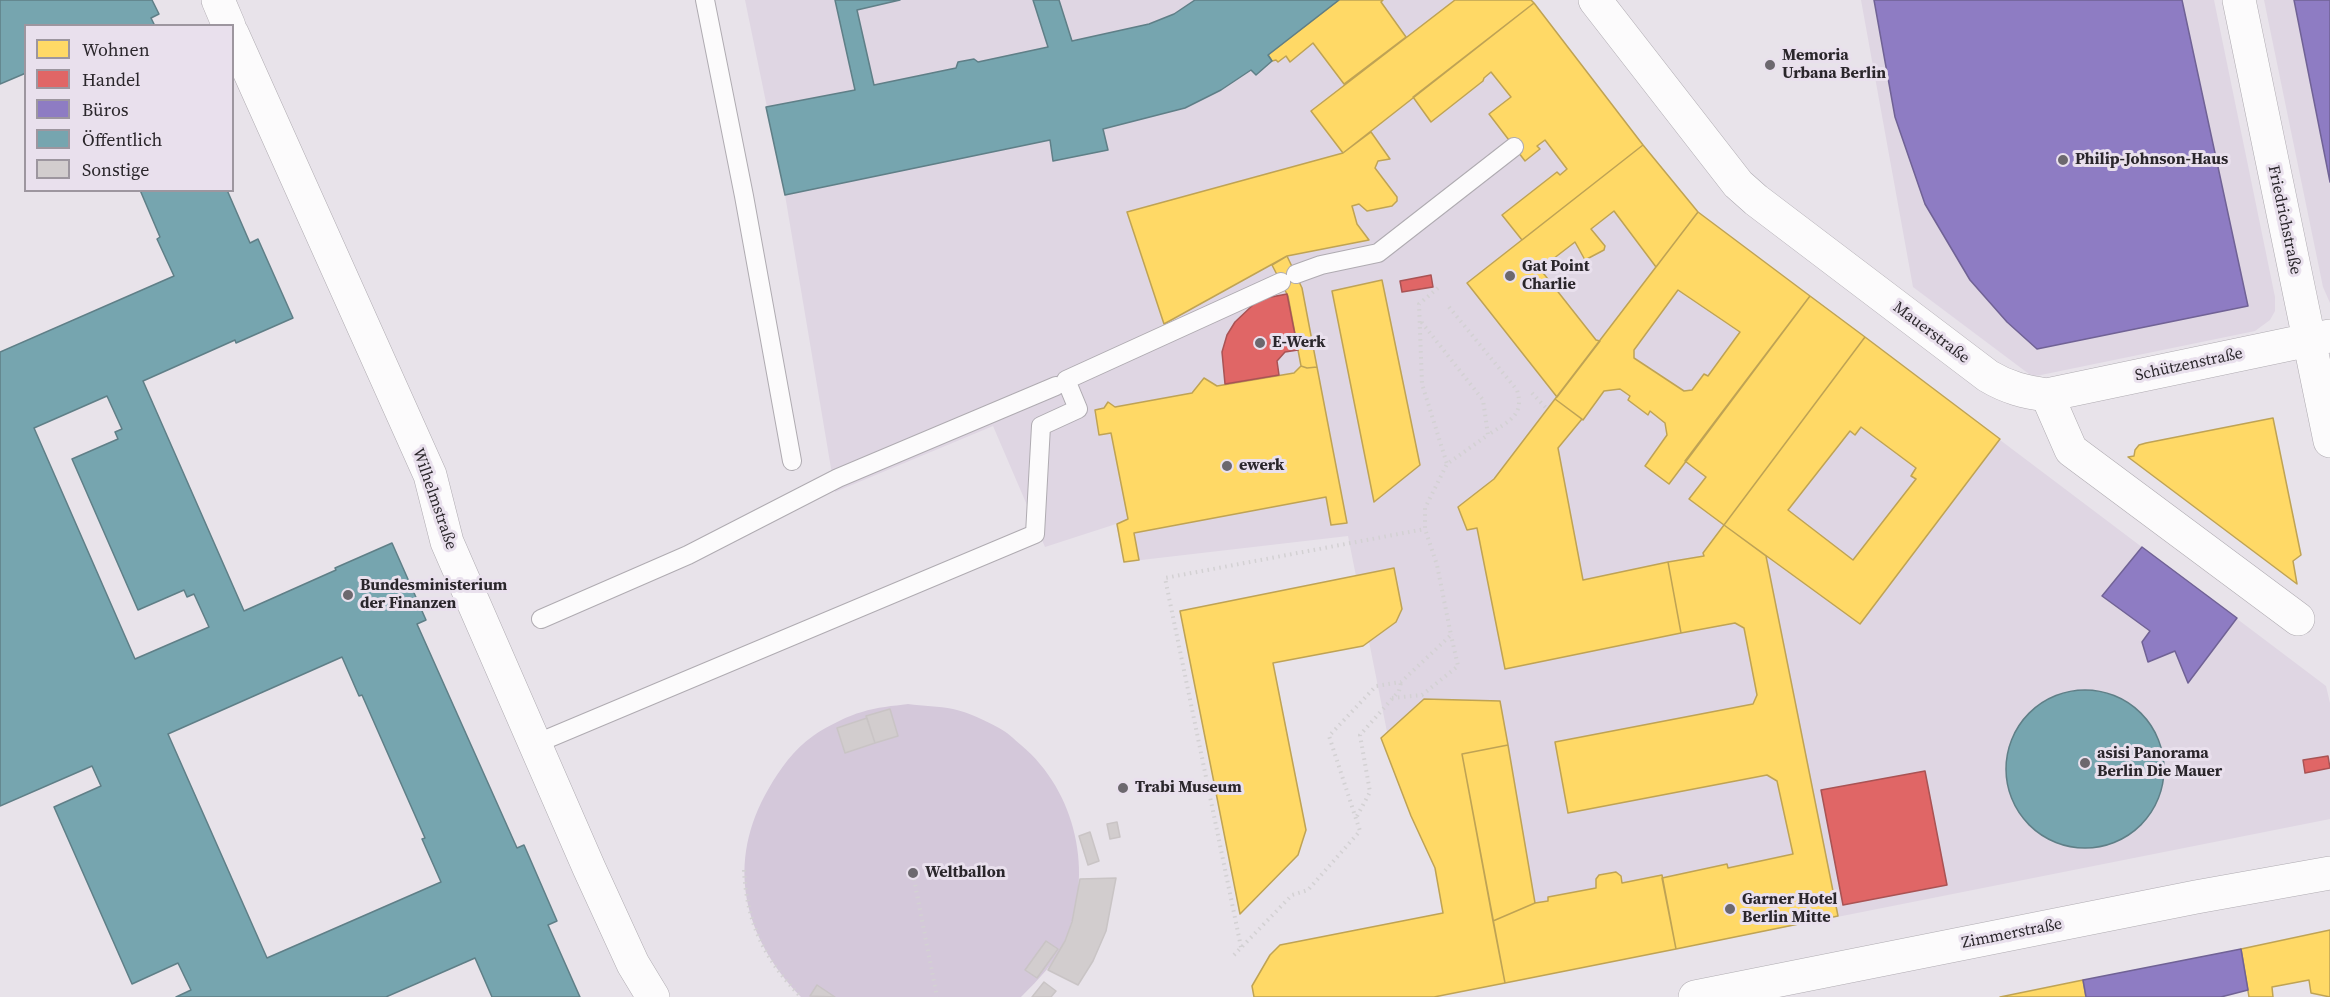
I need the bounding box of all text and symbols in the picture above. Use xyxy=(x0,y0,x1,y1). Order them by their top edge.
legend xyxy=(24,24,234,192)
text: Wohnen xyxy=(82,37,150,62)
place label: Memoria Urbana Berlin xyxy=(1782,46,1886,84)
marker: Memoria Urbana Berlin xyxy=(1763,58,1777,72)
text: Handel xyxy=(82,67,140,92)
text: Büros xyxy=(82,97,129,122)
text: Öffentlich xyxy=(82,127,162,152)
place label: Philip-Johnson-Haus xyxy=(2075,150,2228,170)
marker: Philip-Johnson-Haus xyxy=(2056,153,2070,167)
text: Sonstige xyxy=(82,157,149,182)
street label: Friedrichstraße xyxy=(2263,164,2305,276)
place label: Gat Point Charlie xyxy=(1522,257,1589,295)
marker: Gat Point Charlie xyxy=(1503,269,1517,283)
street label: Mauerstraße xyxy=(1889,298,1973,368)
place label: E-Werk xyxy=(1272,333,1326,353)
marker: E-Werk xyxy=(1253,336,1267,350)
street label: Schützenstraße xyxy=(2133,344,2245,386)
street label: Wilhelmstraße xyxy=(408,446,460,552)
place label: ewerk xyxy=(1239,456,1284,476)
marker: ewerk xyxy=(1220,459,1234,473)
place label: Bundesministerium der Finanzen xyxy=(360,576,507,614)
marker: Bundesministerium der Finanzen xyxy=(341,588,355,602)
place label: asisi Panorama Berlin Die Mauer xyxy=(2097,744,2222,782)
marker: asisi Panorama Berlin Die Mauer xyxy=(2078,756,2092,770)
place label: Trabi Museum xyxy=(1135,778,1242,798)
marker: Trabi Museum xyxy=(1116,781,1130,795)
place label: Weltballon xyxy=(925,863,1006,883)
marker: Weltballon xyxy=(906,866,920,880)
place label: Garner Hotel Berlin Mitte xyxy=(1742,890,1837,928)
marker: Garner Hotel Berlin Mitte xyxy=(1723,902,1737,916)
street label: Zimmerstraße xyxy=(1960,915,2064,953)

